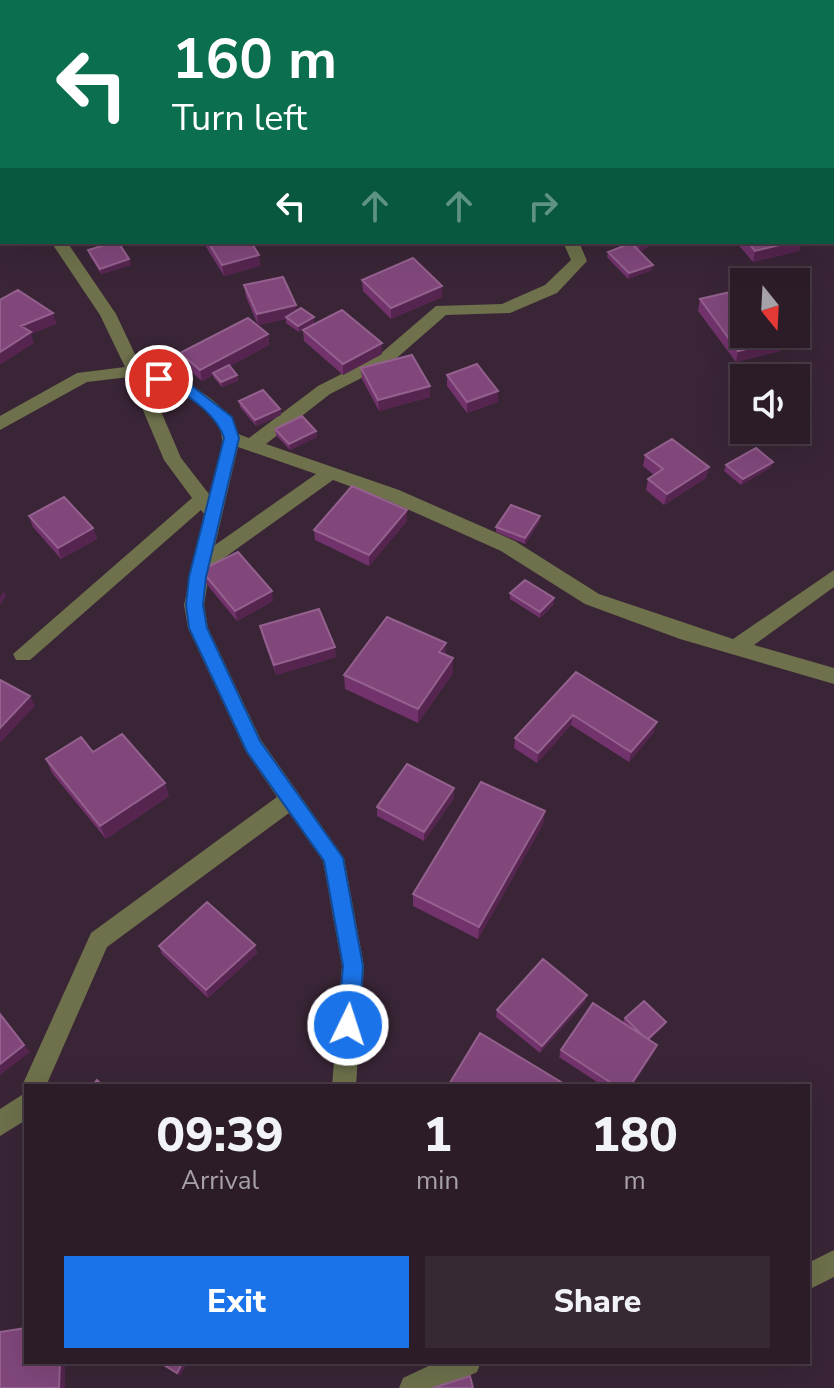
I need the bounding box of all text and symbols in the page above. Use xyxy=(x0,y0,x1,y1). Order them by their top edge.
text: 160 m xyxy=(172,21,337,98)
icon: left xyxy=(40,32,144,136)
text: Turn left xyxy=(172,94,307,143)
icon: left xyxy=(269,184,313,228)
icon: ahead xyxy=(353,184,397,228)
icon: ahead xyxy=(437,184,481,228)
icon: right xyxy=(521,184,565,228)
north arrow xyxy=(730,268,810,348)
map controls xyxy=(730,268,810,444)
pin xyxy=(125,345,193,413)
icon: arrive xyxy=(137,357,181,401)
button: sound xyxy=(730,364,810,444)
position arrow xyxy=(306,983,390,1067)
text: 09:39 xyxy=(156,1102,284,1168)
text: 1 xyxy=(423,1102,452,1168)
text: 180 xyxy=(591,1102,678,1168)
text: Arrival xyxy=(181,1163,259,1198)
text: min xyxy=(416,1163,459,1198)
text: m xyxy=(623,1163,646,1198)
button: Exit xyxy=(64,1256,409,1348)
button: Share xyxy=(425,1256,770,1348)

